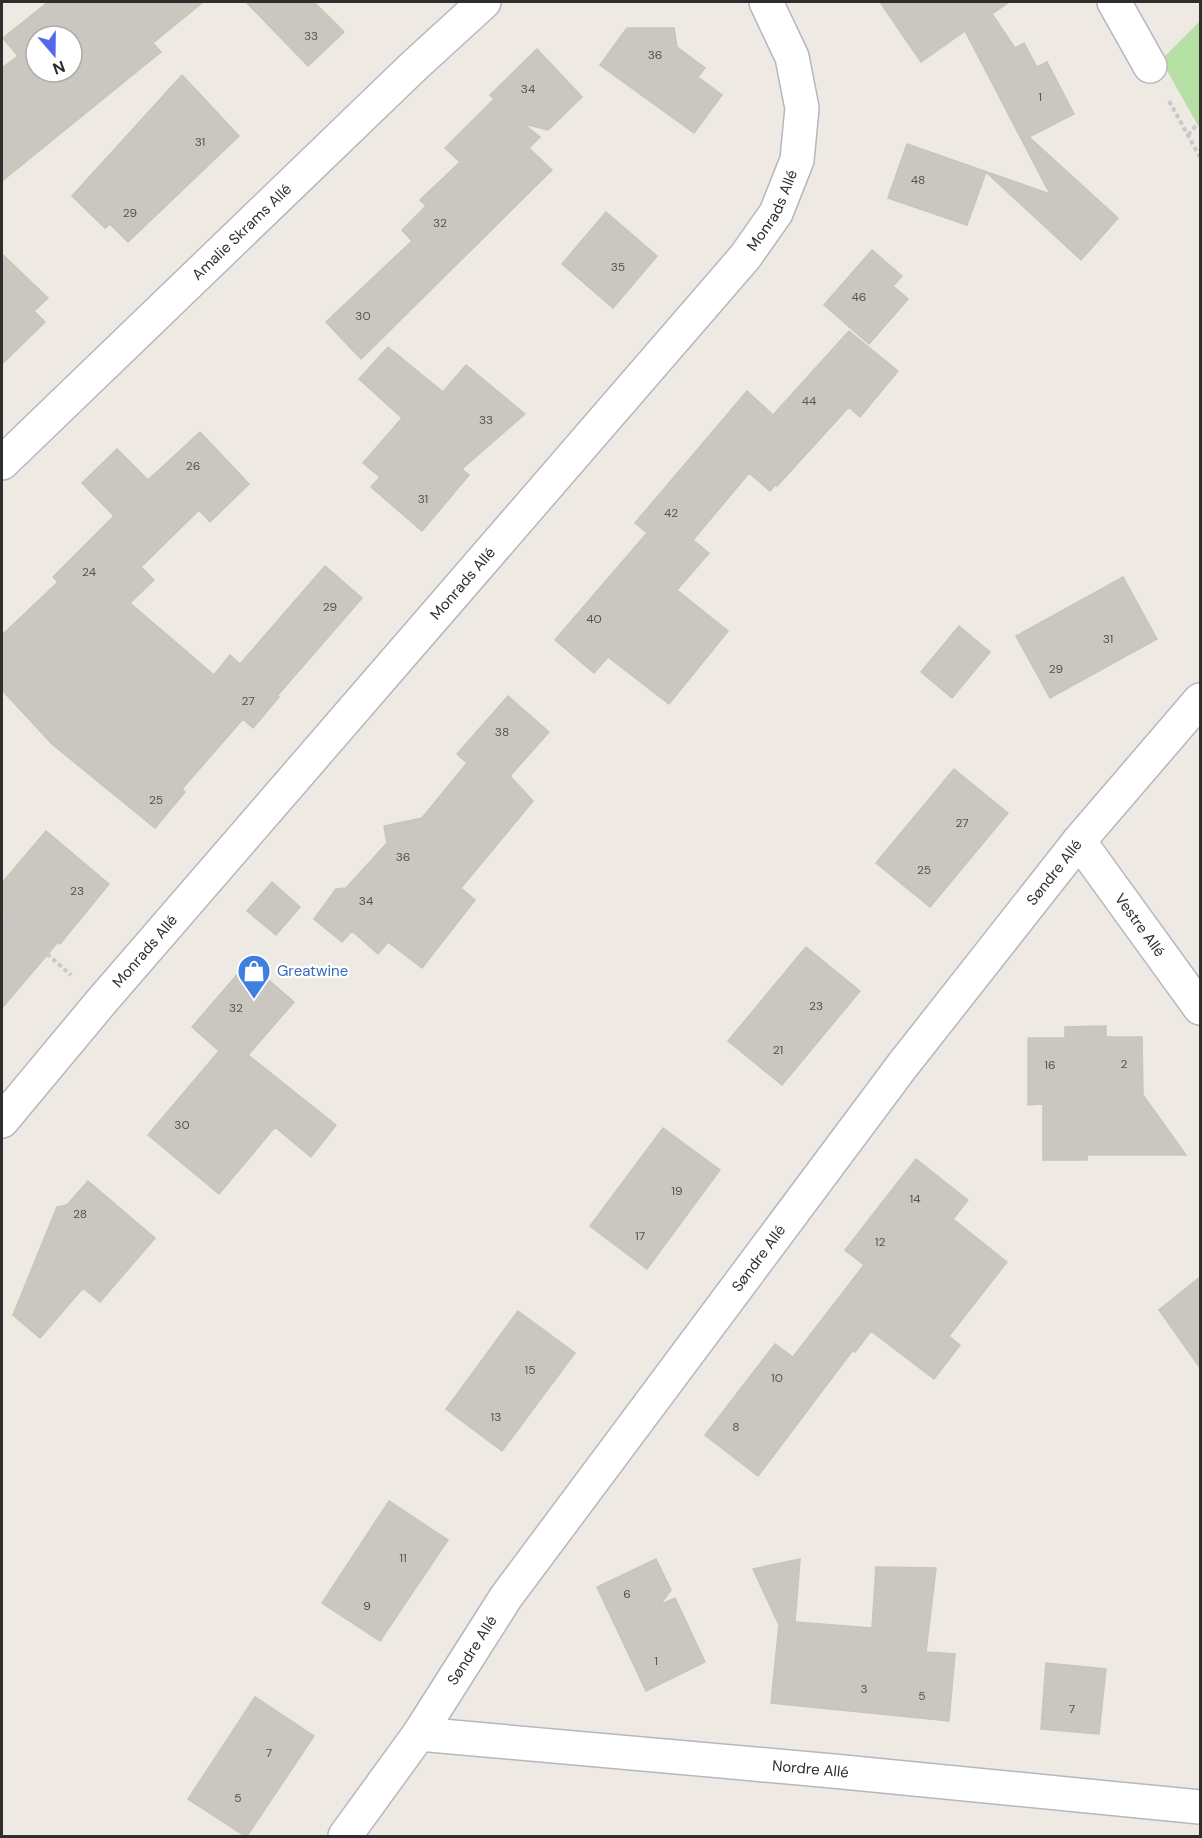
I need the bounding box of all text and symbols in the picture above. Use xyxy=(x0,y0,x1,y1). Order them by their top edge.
north arrow xyxy=(24,24,84,84)
house number: 33 xyxy=(304,28,318,44)
house number: 36 xyxy=(648,47,662,63)
text: N xyxy=(50,56,68,79)
house number: 34 xyxy=(521,81,535,97)
house number: 1 xyxy=(1038,89,1042,105)
house number: 31 xyxy=(195,134,205,150)
street label: Monrads Allé xyxy=(742,167,802,255)
house number: 48 xyxy=(911,172,925,188)
street label: Amalie Skrams Allé xyxy=(188,179,296,285)
house number: 29 xyxy=(123,205,137,221)
house number: 32 xyxy=(433,215,447,231)
house number: 35 xyxy=(611,259,625,275)
house number: 46 xyxy=(852,289,866,305)
house number: 30 xyxy=(355,308,371,324)
house number: 44 xyxy=(802,393,816,409)
house number: 33 xyxy=(479,412,493,428)
house number: 26 xyxy=(186,458,200,474)
house number: 31 xyxy=(418,491,428,507)
house number: 42 xyxy=(664,505,678,521)
street label: Monrads Allé xyxy=(426,543,500,624)
house number: 24 xyxy=(82,564,96,580)
house number: 29 xyxy=(323,599,337,615)
house number: 40 xyxy=(586,611,602,627)
house number: 31 xyxy=(1103,631,1113,647)
house number: 29 xyxy=(1049,661,1063,677)
house number: 27 xyxy=(241,693,255,709)
house number: 38 xyxy=(495,724,509,740)
house number: 25 xyxy=(149,792,163,808)
house number: 27 xyxy=(955,815,969,831)
street label: Søndre Allé xyxy=(1022,835,1086,910)
house number: 36 xyxy=(396,849,410,865)
house number: 25 xyxy=(917,862,931,878)
house number: 23 xyxy=(70,883,84,899)
street label: Vestre Allé xyxy=(1110,890,1170,961)
house number: 34 xyxy=(359,893,373,909)
street label: Monrads Allé xyxy=(108,911,182,992)
shop icon: Greatwine xyxy=(236,953,272,1000)
place label: Greatwine xyxy=(277,961,348,981)
house number: 23 xyxy=(809,998,823,1014)
house number: 32 xyxy=(229,1000,243,1016)
house number: 21 xyxy=(773,1042,783,1058)
house number: 2 xyxy=(1121,1056,1128,1072)
house number: 16 xyxy=(1044,1057,1056,1073)
house number: 30 xyxy=(174,1117,190,1133)
house number: 19 xyxy=(671,1183,683,1199)
house number: 14 xyxy=(909,1191,921,1207)
house number: 28 xyxy=(73,1206,87,1222)
street label: Søndre Allé xyxy=(727,1221,790,1296)
house number: 17 xyxy=(635,1228,645,1244)
house number: 12 xyxy=(875,1234,885,1250)
house number: 15 xyxy=(524,1362,536,1378)
house number: 10 xyxy=(771,1370,783,1386)
house number: 13 xyxy=(491,1409,501,1425)
house number: 8 xyxy=(732,1419,740,1435)
house number: 11 xyxy=(399,1550,407,1566)
house number: 6 xyxy=(623,1586,631,1602)
house number: 9 xyxy=(363,1598,371,1614)
street label: Søndre Allé xyxy=(443,1612,502,1689)
house number: 1 xyxy=(654,1653,658,1669)
house number: 3 xyxy=(860,1681,868,1697)
house number: 5 xyxy=(918,1688,926,1704)
house number: 7 xyxy=(1069,1701,1075,1717)
house number: 7 xyxy=(266,1745,272,1761)
street label: Nordre Allé xyxy=(771,1756,850,1782)
house number: 5 xyxy=(234,1790,242,1806)

